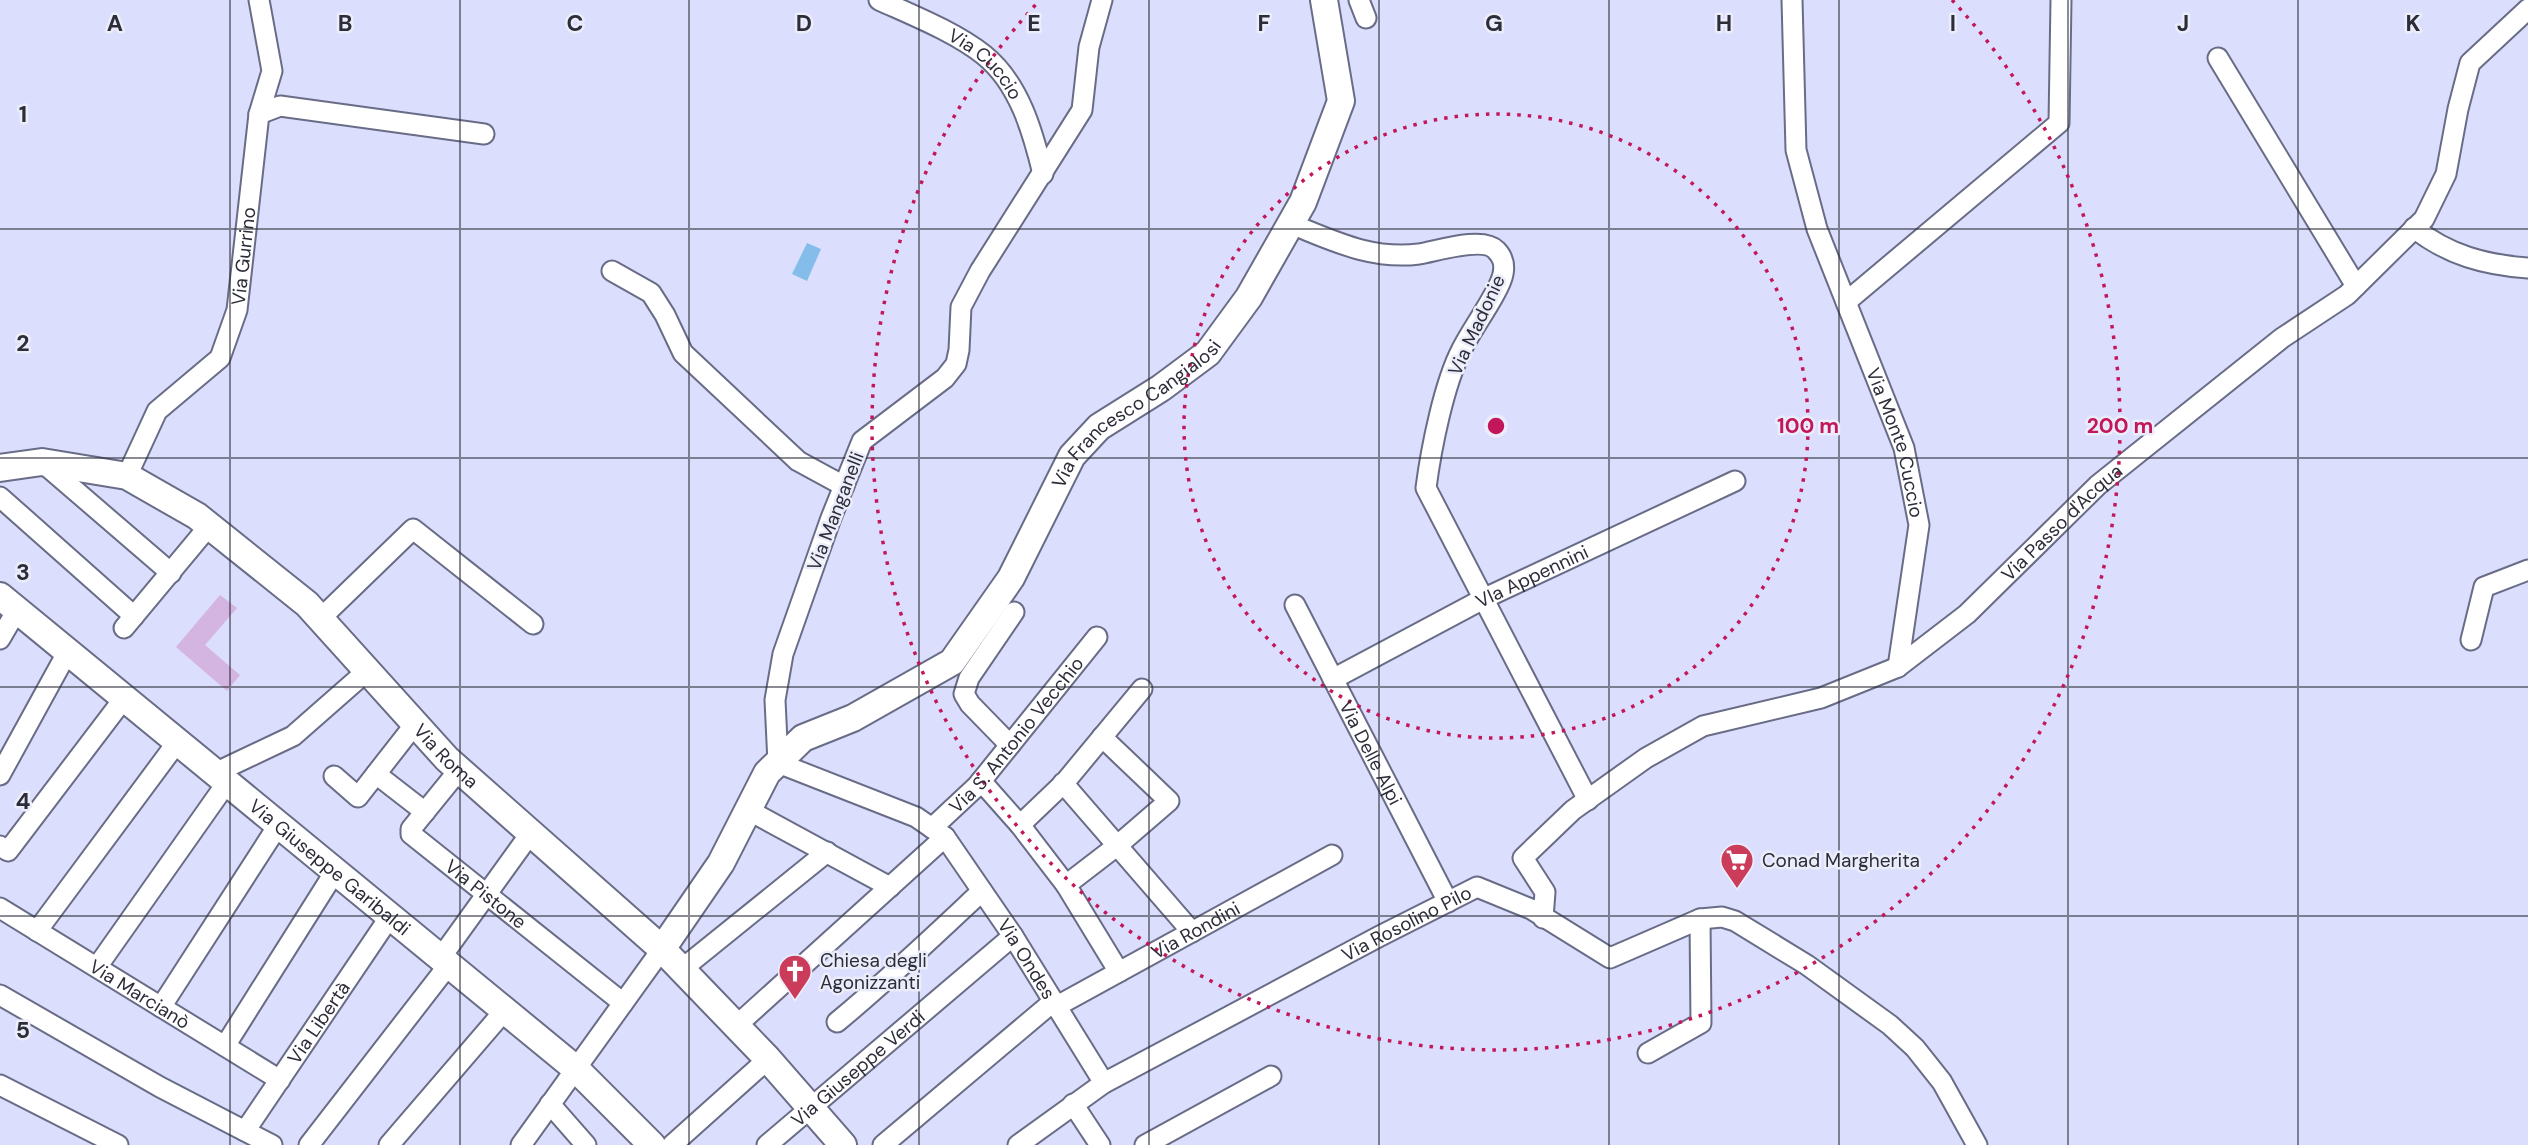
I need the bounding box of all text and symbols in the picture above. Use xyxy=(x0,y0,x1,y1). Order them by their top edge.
text: A xyxy=(107,8,123,38)
text: B xyxy=(338,8,352,38)
text: C xyxy=(567,8,583,38)
text: D xyxy=(796,8,812,38)
text: E xyxy=(1027,8,1041,38)
text: F xyxy=(1258,8,1271,38)
text: G xyxy=(1485,8,1503,38)
text: H xyxy=(1716,8,1732,38)
text: I xyxy=(1950,8,1956,38)
text: J xyxy=(2177,8,2189,38)
text: K xyxy=(2405,8,2421,38)
street label: Via Cuccio xyxy=(944,23,1028,104)
text: 1 xyxy=(19,99,27,129)
street label: Via Gurrino xyxy=(226,206,261,307)
street label: Via Madonie xyxy=(1442,271,1511,380)
text: 2 xyxy=(16,328,30,358)
street label: Via Francesco Cangialosi xyxy=(1046,335,1227,492)
street label: Via Monte Cuccio xyxy=(1860,364,1929,520)
text: 100 m xyxy=(1777,412,1839,440)
text: 200 m xyxy=(2087,412,2153,440)
centre of rings xyxy=(1484,414,1508,438)
street label: Via Manganelli xyxy=(801,448,870,574)
street label: Via Passo d'Acqua xyxy=(1996,458,2128,587)
street label: VIa Appennini xyxy=(1471,539,1592,614)
text: 3 xyxy=(16,557,30,587)
street label: Via S. Antonio Vecchio xyxy=(944,652,1089,819)
street label: Via Delle Alpi xyxy=(1333,696,1408,809)
street label: Via Roma xyxy=(408,718,483,794)
text: 4 xyxy=(16,786,31,816)
street label: Via Giuseppe Garibaldi xyxy=(244,794,416,941)
supermarket icon: Conad Margherita xyxy=(1718,841,1756,890)
place label: Conad Margherita xyxy=(1762,848,1920,873)
street label: Via Pistone xyxy=(440,854,532,934)
street label: Via Rosolino Pilo xyxy=(1337,880,1476,967)
street label: Via Rondini xyxy=(1147,896,1245,965)
street label: Via Ondes xyxy=(992,914,1061,1004)
place label: Chiesa degli Agonizzanti xyxy=(820,948,927,995)
church icon: Chiesa degli Agonizzanti xyxy=(776,952,814,1001)
street label: Via Marcianò xyxy=(85,954,194,1035)
street label: Via Libertà xyxy=(282,976,356,1069)
street label: Via Giuseppe Verdi xyxy=(786,1004,930,1132)
text: 5 xyxy=(16,1015,30,1045)

